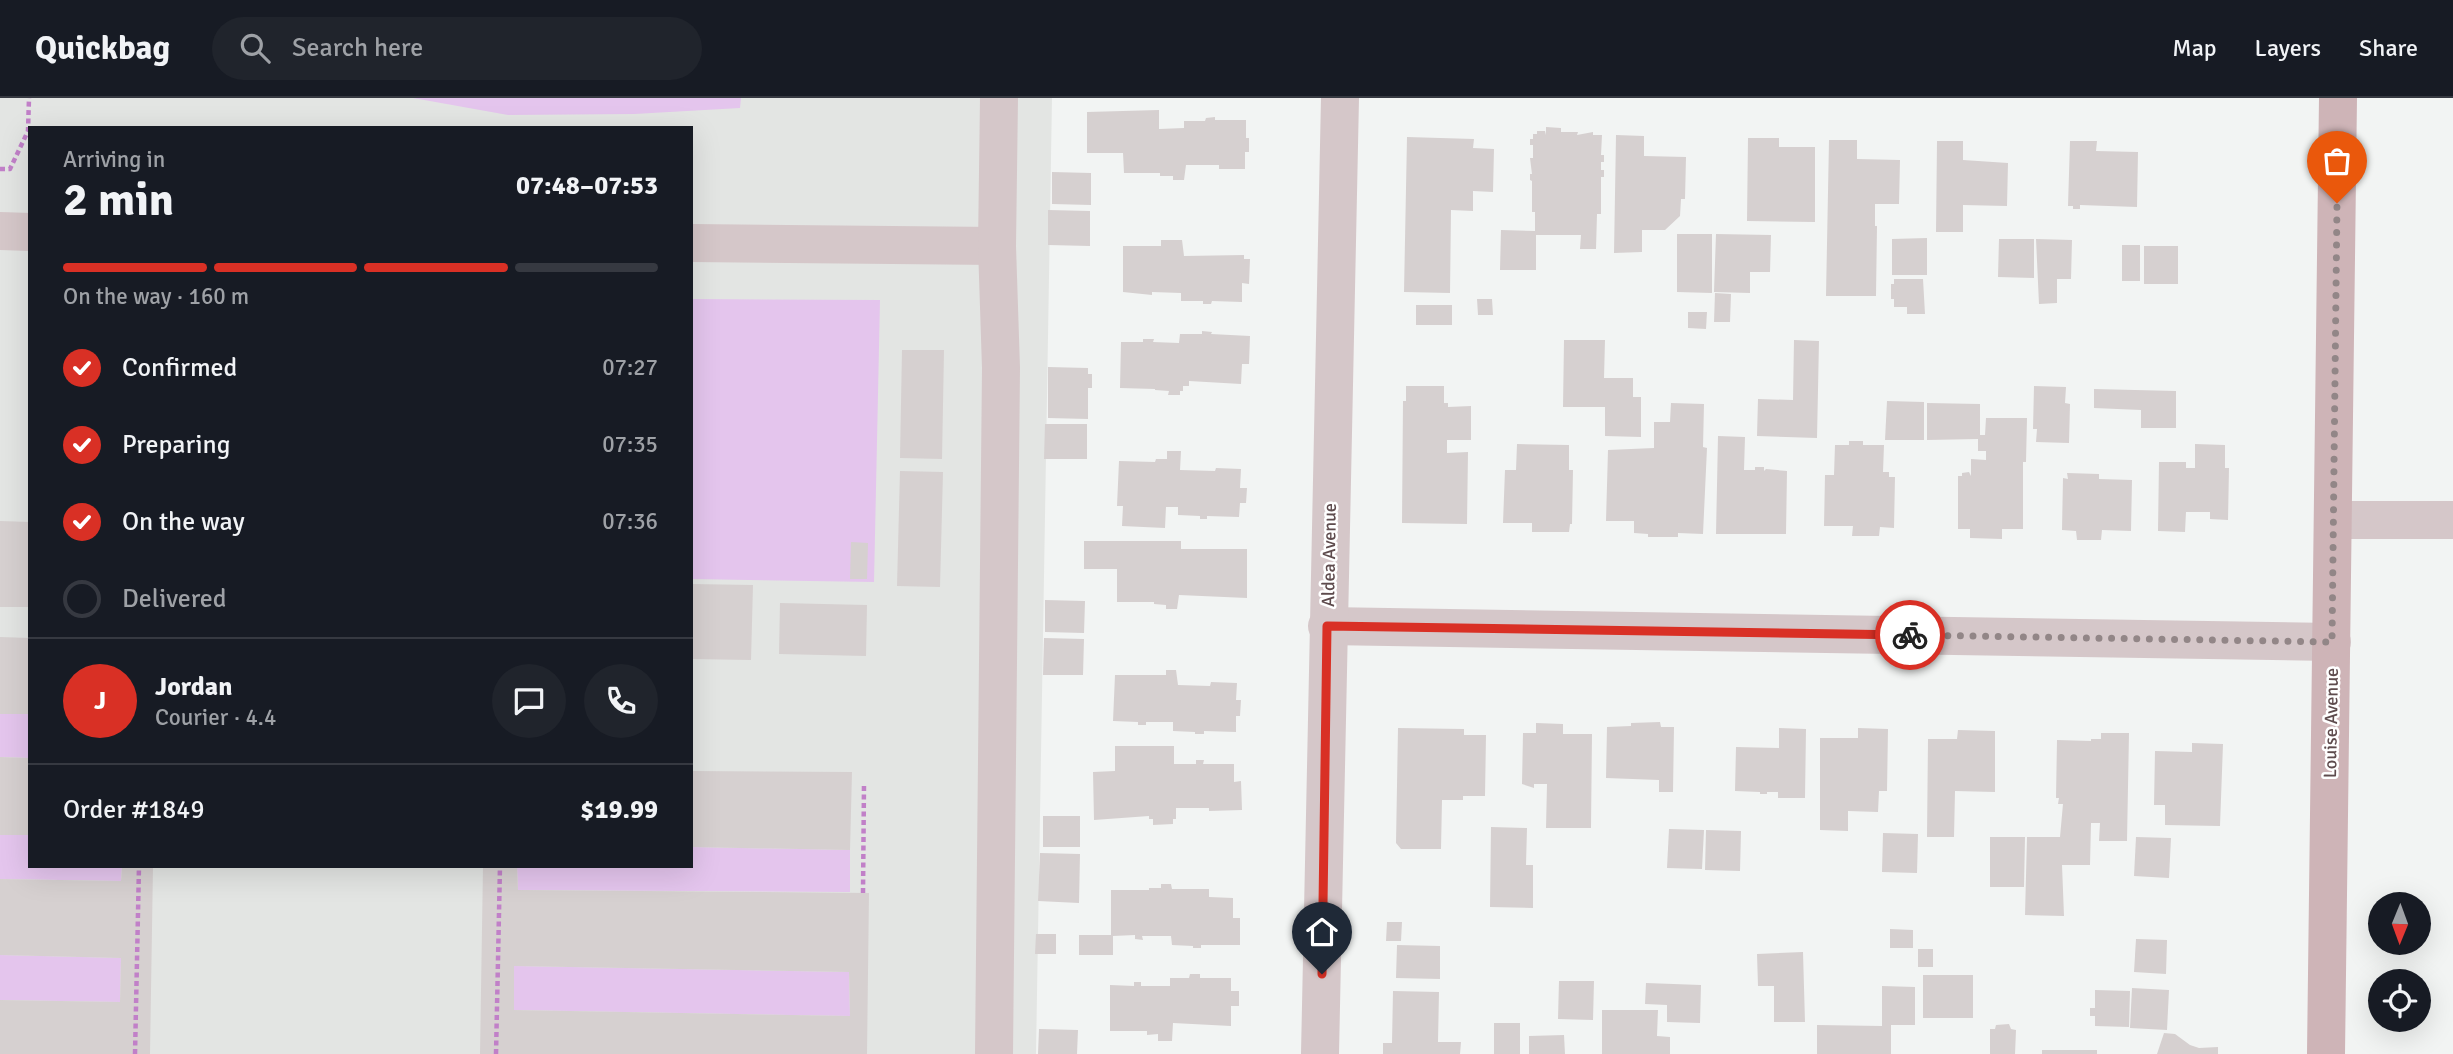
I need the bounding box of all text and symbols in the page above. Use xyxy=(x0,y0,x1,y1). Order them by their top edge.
search box xyxy=(212,17,702,80)
text: Quickbag xyxy=(35,28,170,69)
icon: search xyxy=(236,29,274,67)
text: Search here xyxy=(292,32,423,64)
text: Map xyxy=(2172,33,2217,63)
text: Layers xyxy=(2255,33,2321,63)
text: Share xyxy=(2359,33,2418,63)
pin xyxy=(2307,131,2367,203)
icon: bag xyxy=(2318,142,2356,180)
text: Arriving in xyxy=(63,145,165,174)
text: 07:48–07:53 xyxy=(516,170,658,202)
text: 2 min xyxy=(63,172,174,228)
text: On the way · 160 m xyxy=(63,282,249,311)
icon: check xyxy=(63,349,101,387)
text: Confirmed xyxy=(122,352,237,384)
text: 07:27 xyxy=(602,353,658,382)
icon: check xyxy=(63,426,101,464)
text: Preparing xyxy=(122,429,230,461)
text: 07:35 xyxy=(602,430,658,459)
icon: check xyxy=(63,503,101,541)
street label: Aldea Avenue xyxy=(1317,503,1341,607)
text: On the way xyxy=(122,506,245,538)
text: 07:36 xyxy=(602,507,658,536)
text: Delivered xyxy=(122,583,227,615)
courier xyxy=(1875,600,1945,670)
icon: bike xyxy=(1891,616,1929,654)
button: chat xyxy=(492,664,566,738)
button: phone xyxy=(584,664,658,738)
street label: Louise Avenue xyxy=(2319,668,2343,778)
text: Jordan xyxy=(155,671,232,703)
text: J xyxy=(94,685,106,717)
text: Courier · 4.4 xyxy=(155,703,276,732)
text: Order #1849 xyxy=(63,794,204,826)
text: $19.99 xyxy=(580,794,658,826)
north arrow xyxy=(2368,892,2431,956)
map controls xyxy=(2368,892,2431,1032)
pin xyxy=(1292,902,1352,974)
icon: home xyxy=(1303,913,1341,951)
button: locate xyxy=(2368,969,2431,1032)

